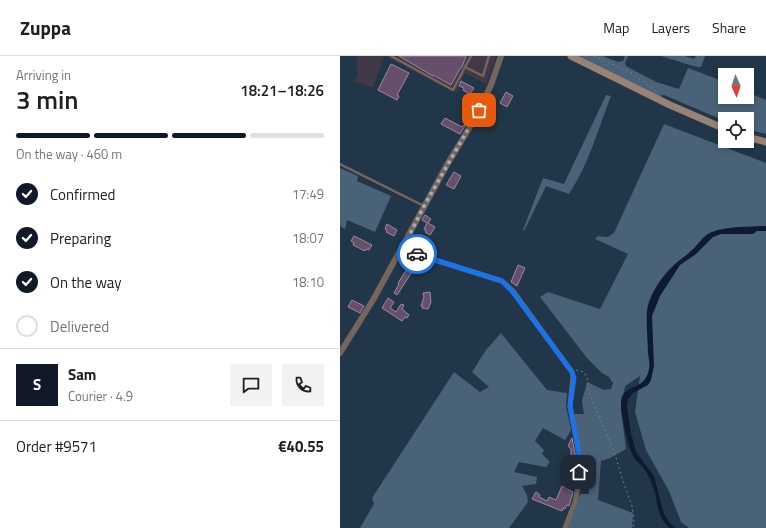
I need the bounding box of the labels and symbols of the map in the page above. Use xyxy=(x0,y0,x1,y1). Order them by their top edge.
north arrow xyxy=(718,68,754,104)
pin xyxy=(462,93,496,127)
courier xyxy=(397,234,437,274)
pin xyxy=(562,455,596,489)

